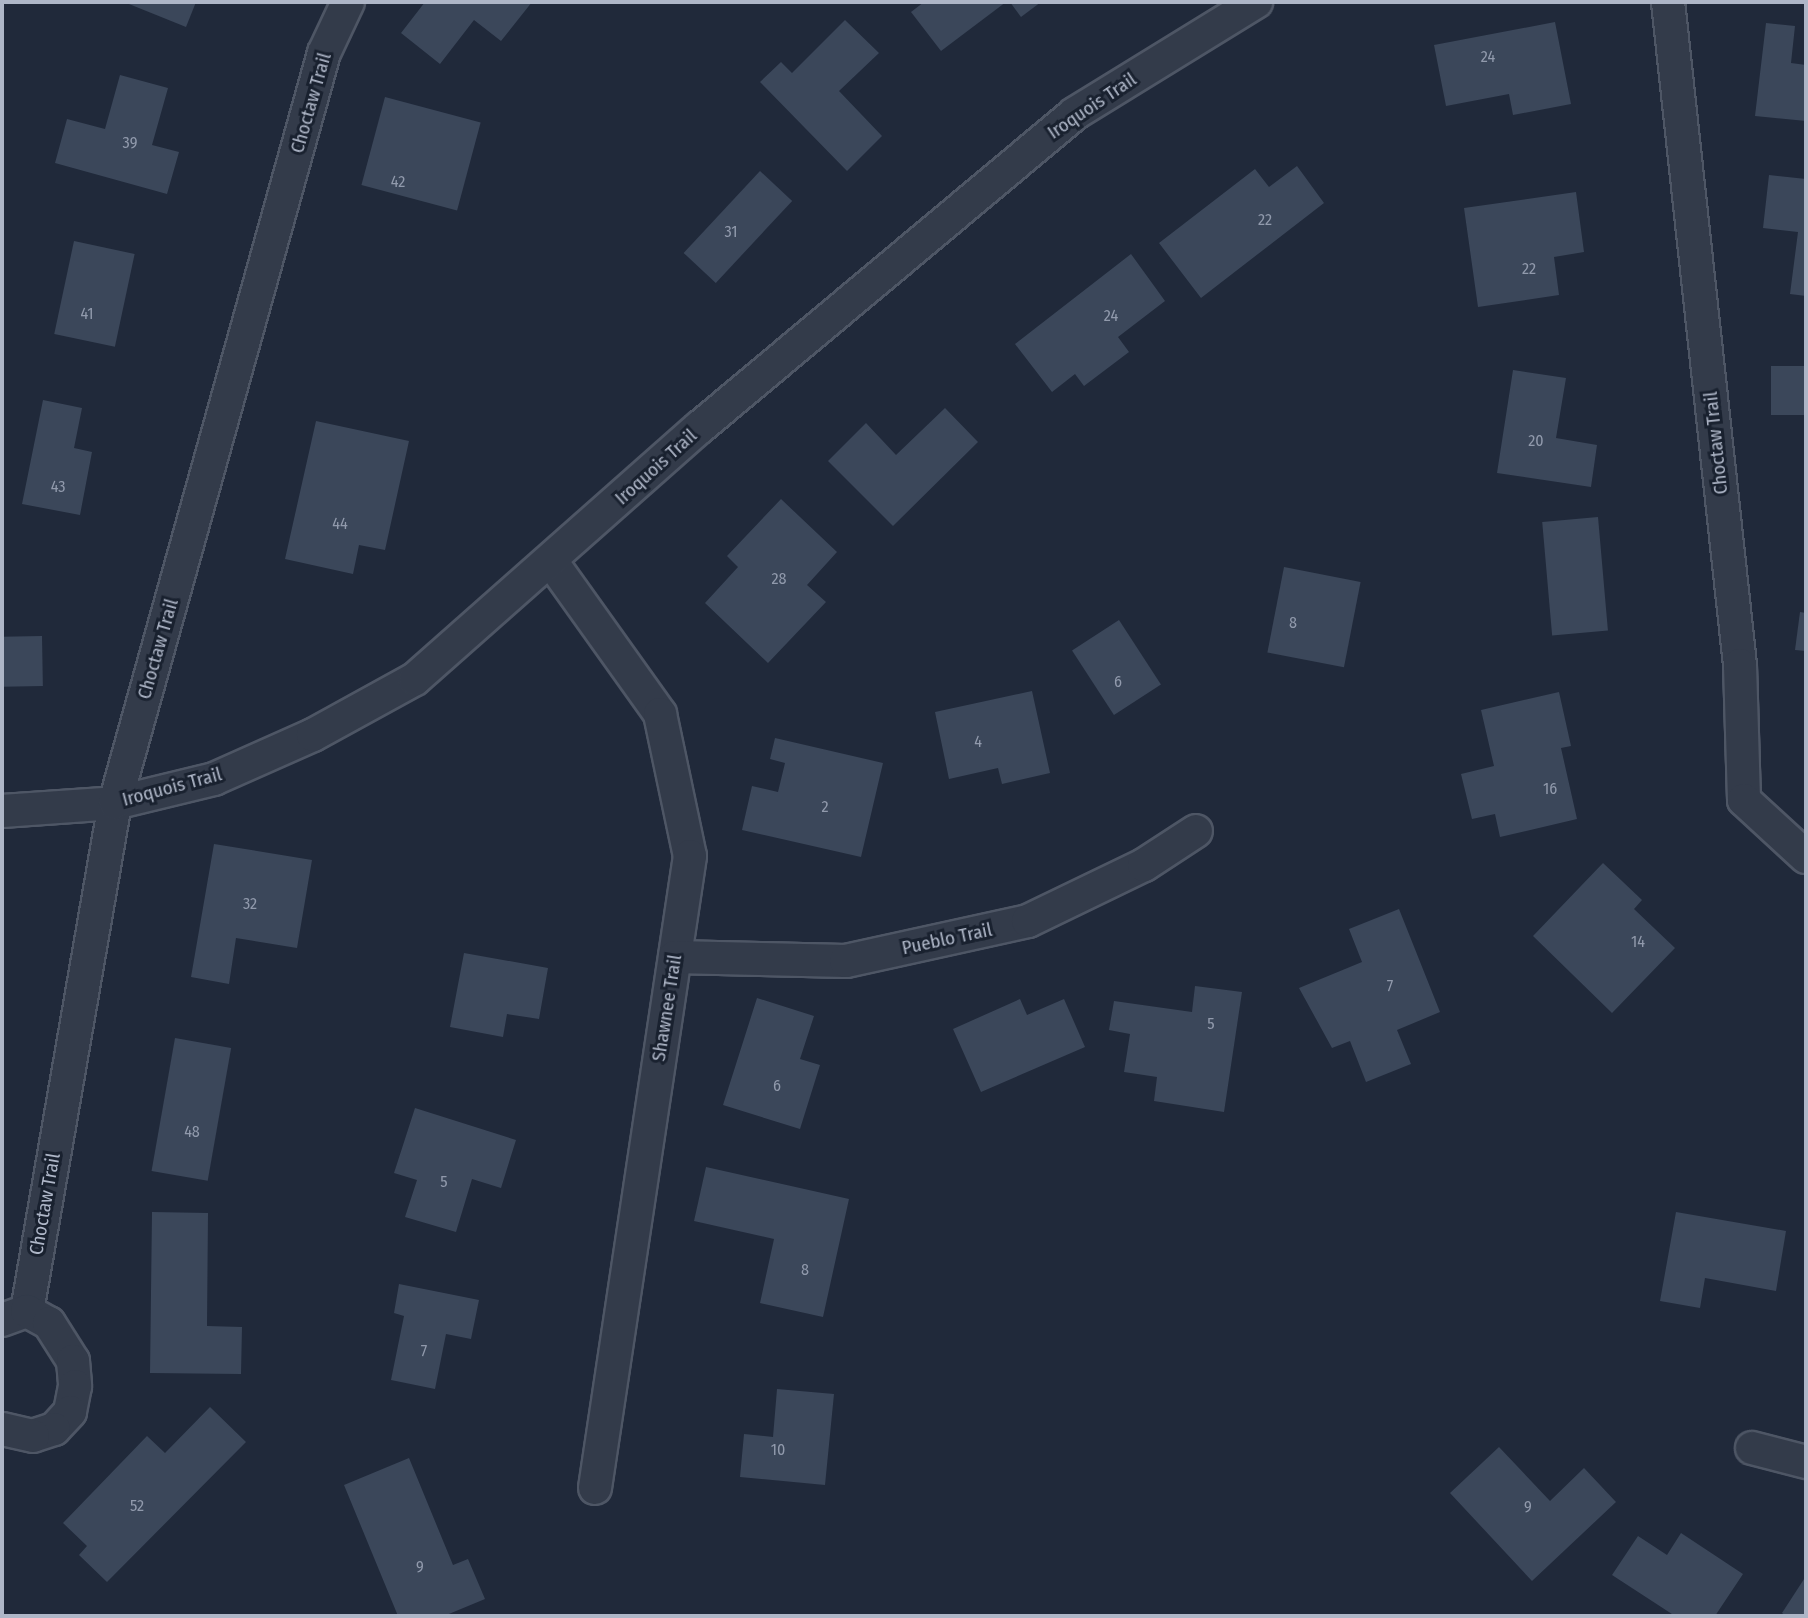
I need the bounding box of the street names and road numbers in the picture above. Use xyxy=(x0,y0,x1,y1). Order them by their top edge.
street label: Choctaw Trail xyxy=(286,50,336,156)
street label: Iroquois Trail xyxy=(1043,68,1141,144)
street label: Choctaw Trail xyxy=(1699,390,1733,496)
street label: Iroquois Trail xyxy=(610,424,702,510)
street label: Choctaw Trail xyxy=(133,596,183,702)
street label: Iroquois Trail xyxy=(120,763,224,811)
street label: Pueblo Trail xyxy=(900,918,994,960)
street label: Shawnee Trail xyxy=(647,953,687,1063)
street label: Choctaw Trail xyxy=(25,1151,65,1257)

